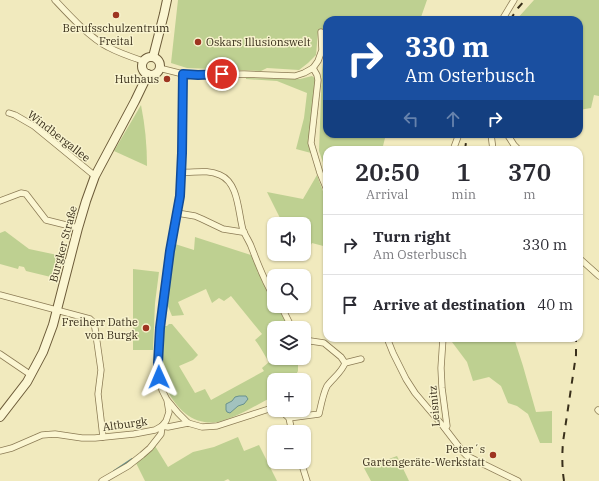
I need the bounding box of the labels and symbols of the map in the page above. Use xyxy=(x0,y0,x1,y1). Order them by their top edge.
marker: Berufsschulzentrum Freital xyxy=(111,10,121,20)
place label: Berufsschulzentrum Freital xyxy=(63,21,170,48)
place label: Oskars Illusionswelt xyxy=(206,35,311,49)
marker: Oskars Illusionswelt xyxy=(193,37,203,47)
pin xyxy=(205,57,239,91)
place label: Huthaus xyxy=(115,72,159,86)
marker: Huthaus xyxy=(162,74,172,84)
street label: Windbergallee xyxy=(25,107,93,165)
street label: Burgker Straße xyxy=(46,204,80,284)
place label: Freiherr Dathe von Burgk xyxy=(62,315,139,342)
marker: Freiherr Dathe von Burgk xyxy=(141,323,151,333)
position arrow xyxy=(138,356,180,398)
street label: Leisnitz xyxy=(425,384,443,427)
street label: Altburgk xyxy=(102,414,149,434)
place label: Peter´s Gartengeräte-Werkstatt xyxy=(363,442,485,469)
marker: Peter´s Gartengeräte-Werkstatt xyxy=(488,450,498,460)

